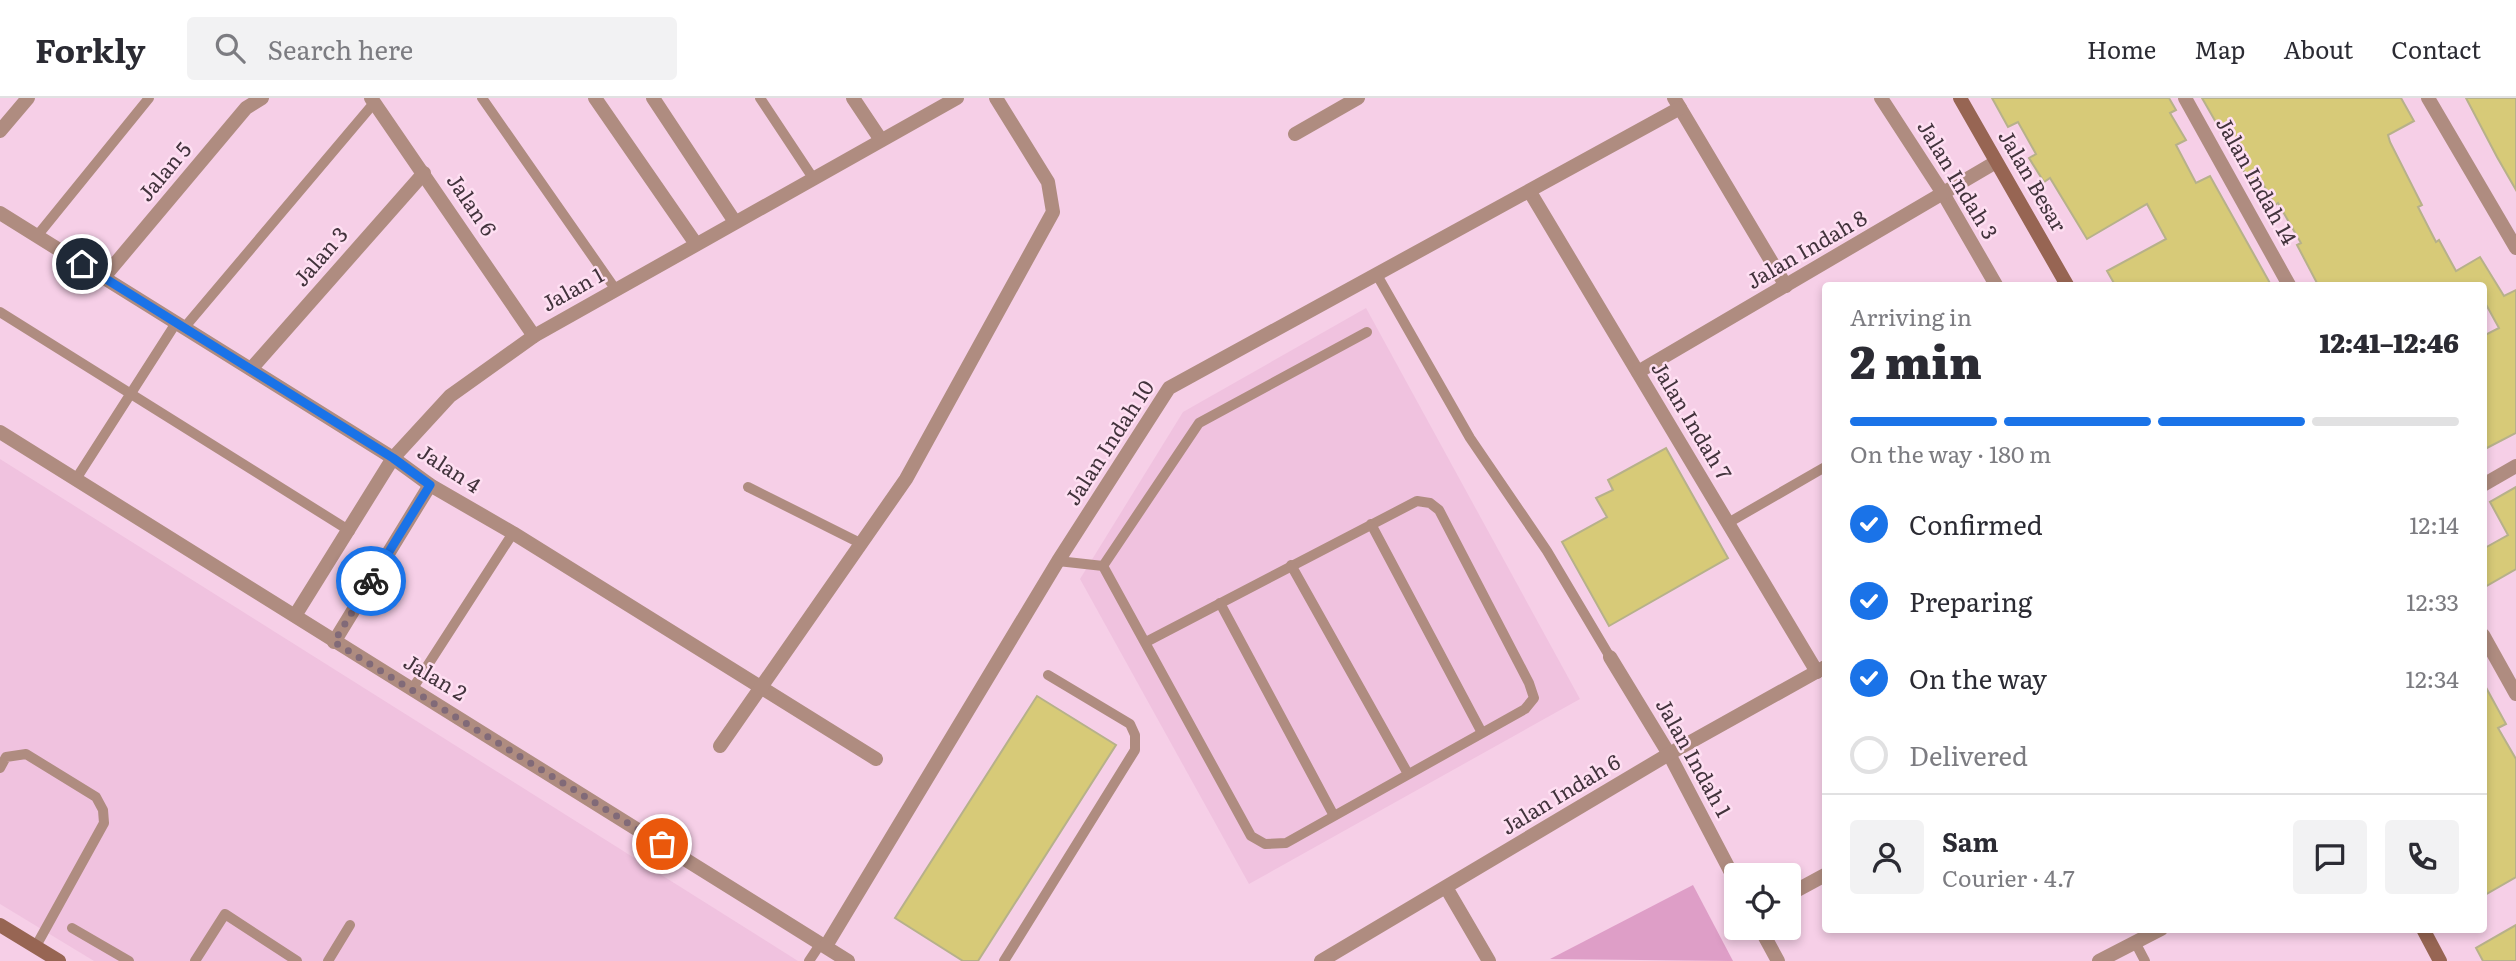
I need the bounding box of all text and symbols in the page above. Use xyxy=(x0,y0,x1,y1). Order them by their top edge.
search box xyxy=(187,17,677,80)
text: Forkly xyxy=(35,24,145,73)
icon: search xyxy=(211,29,249,67)
text: Search here xyxy=(267,29,413,68)
text: Home xyxy=(2087,31,2156,66)
text: Map xyxy=(2194,31,2245,66)
text: About xyxy=(2283,31,2353,66)
text: Contact xyxy=(2391,31,2481,66)
street label: Jalan Indah 14 xyxy=(2210,110,2306,250)
street label: Jalan Indah 3 xyxy=(1911,113,2007,244)
street label: Jalan Besar xyxy=(1992,123,2076,237)
street label: Jalan 5 xyxy=(129,134,197,207)
street label: Jalan 6 xyxy=(441,166,505,241)
street label: Jalan Indah 8 xyxy=(1740,201,1872,295)
street label: Jalan 3 xyxy=(285,219,354,292)
pin xyxy=(52,234,112,294)
icon: home xyxy=(63,245,101,283)
street label: Jalan 1 xyxy=(535,258,609,318)
text: Arriving in xyxy=(1850,299,1972,333)
text: 12:41–12:46 xyxy=(2320,322,2459,361)
text: 2 min xyxy=(1850,325,1982,393)
street label: Jalan Indah 7 xyxy=(1645,354,1741,485)
street label: Jalan Indah 10 xyxy=(1056,373,1160,510)
street label: Jalan 4 xyxy=(413,435,489,499)
text: On the way · 180 m xyxy=(1850,436,2051,470)
text: Confirmed xyxy=(1909,504,2043,543)
icon: check xyxy=(1850,505,1888,543)
text: 12:14 xyxy=(2409,507,2459,541)
courier xyxy=(336,546,406,616)
icon: bike xyxy=(352,562,390,600)
text: Preparing xyxy=(1909,581,2032,620)
icon: check xyxy=(1850,582,1888,620)
text: 12:33 xyxy=(2406,584,2459,618)
street label: Jalan 2 xyxy=(399,645,474,707)
text: On the way xyxy=(1909,658,2047,697)
icon: check xyxy=(1850,659,1888,697)
text: 12:34 xyxy=(2406,661,2459,695)
street label: Jalan Indah 1 xyxy=(1650,692,1741,822)
text: Delivered xyxy=(1909,735,2028,774)
street label: Jalan Indah 6 xyxy=(1494,745,1625,841)
pin xyxy=(632,814,692,874)
button: person xyxy=(1850,820,1924,894)
button: chat xyxy=(2293,820,2367,894)
button: phone xyxy=(2385,820,2459,894)
text: Sam xyxy=(1942,821,1998,860)
icon: bag xyxy=(643,825,681,863)
text: Courier · 4.7 xyxy=(1942,860,2075,894)
map controls xyxy=(1724,863,1801,940)
button: locate xyxy=(1724,863,1801,940)

